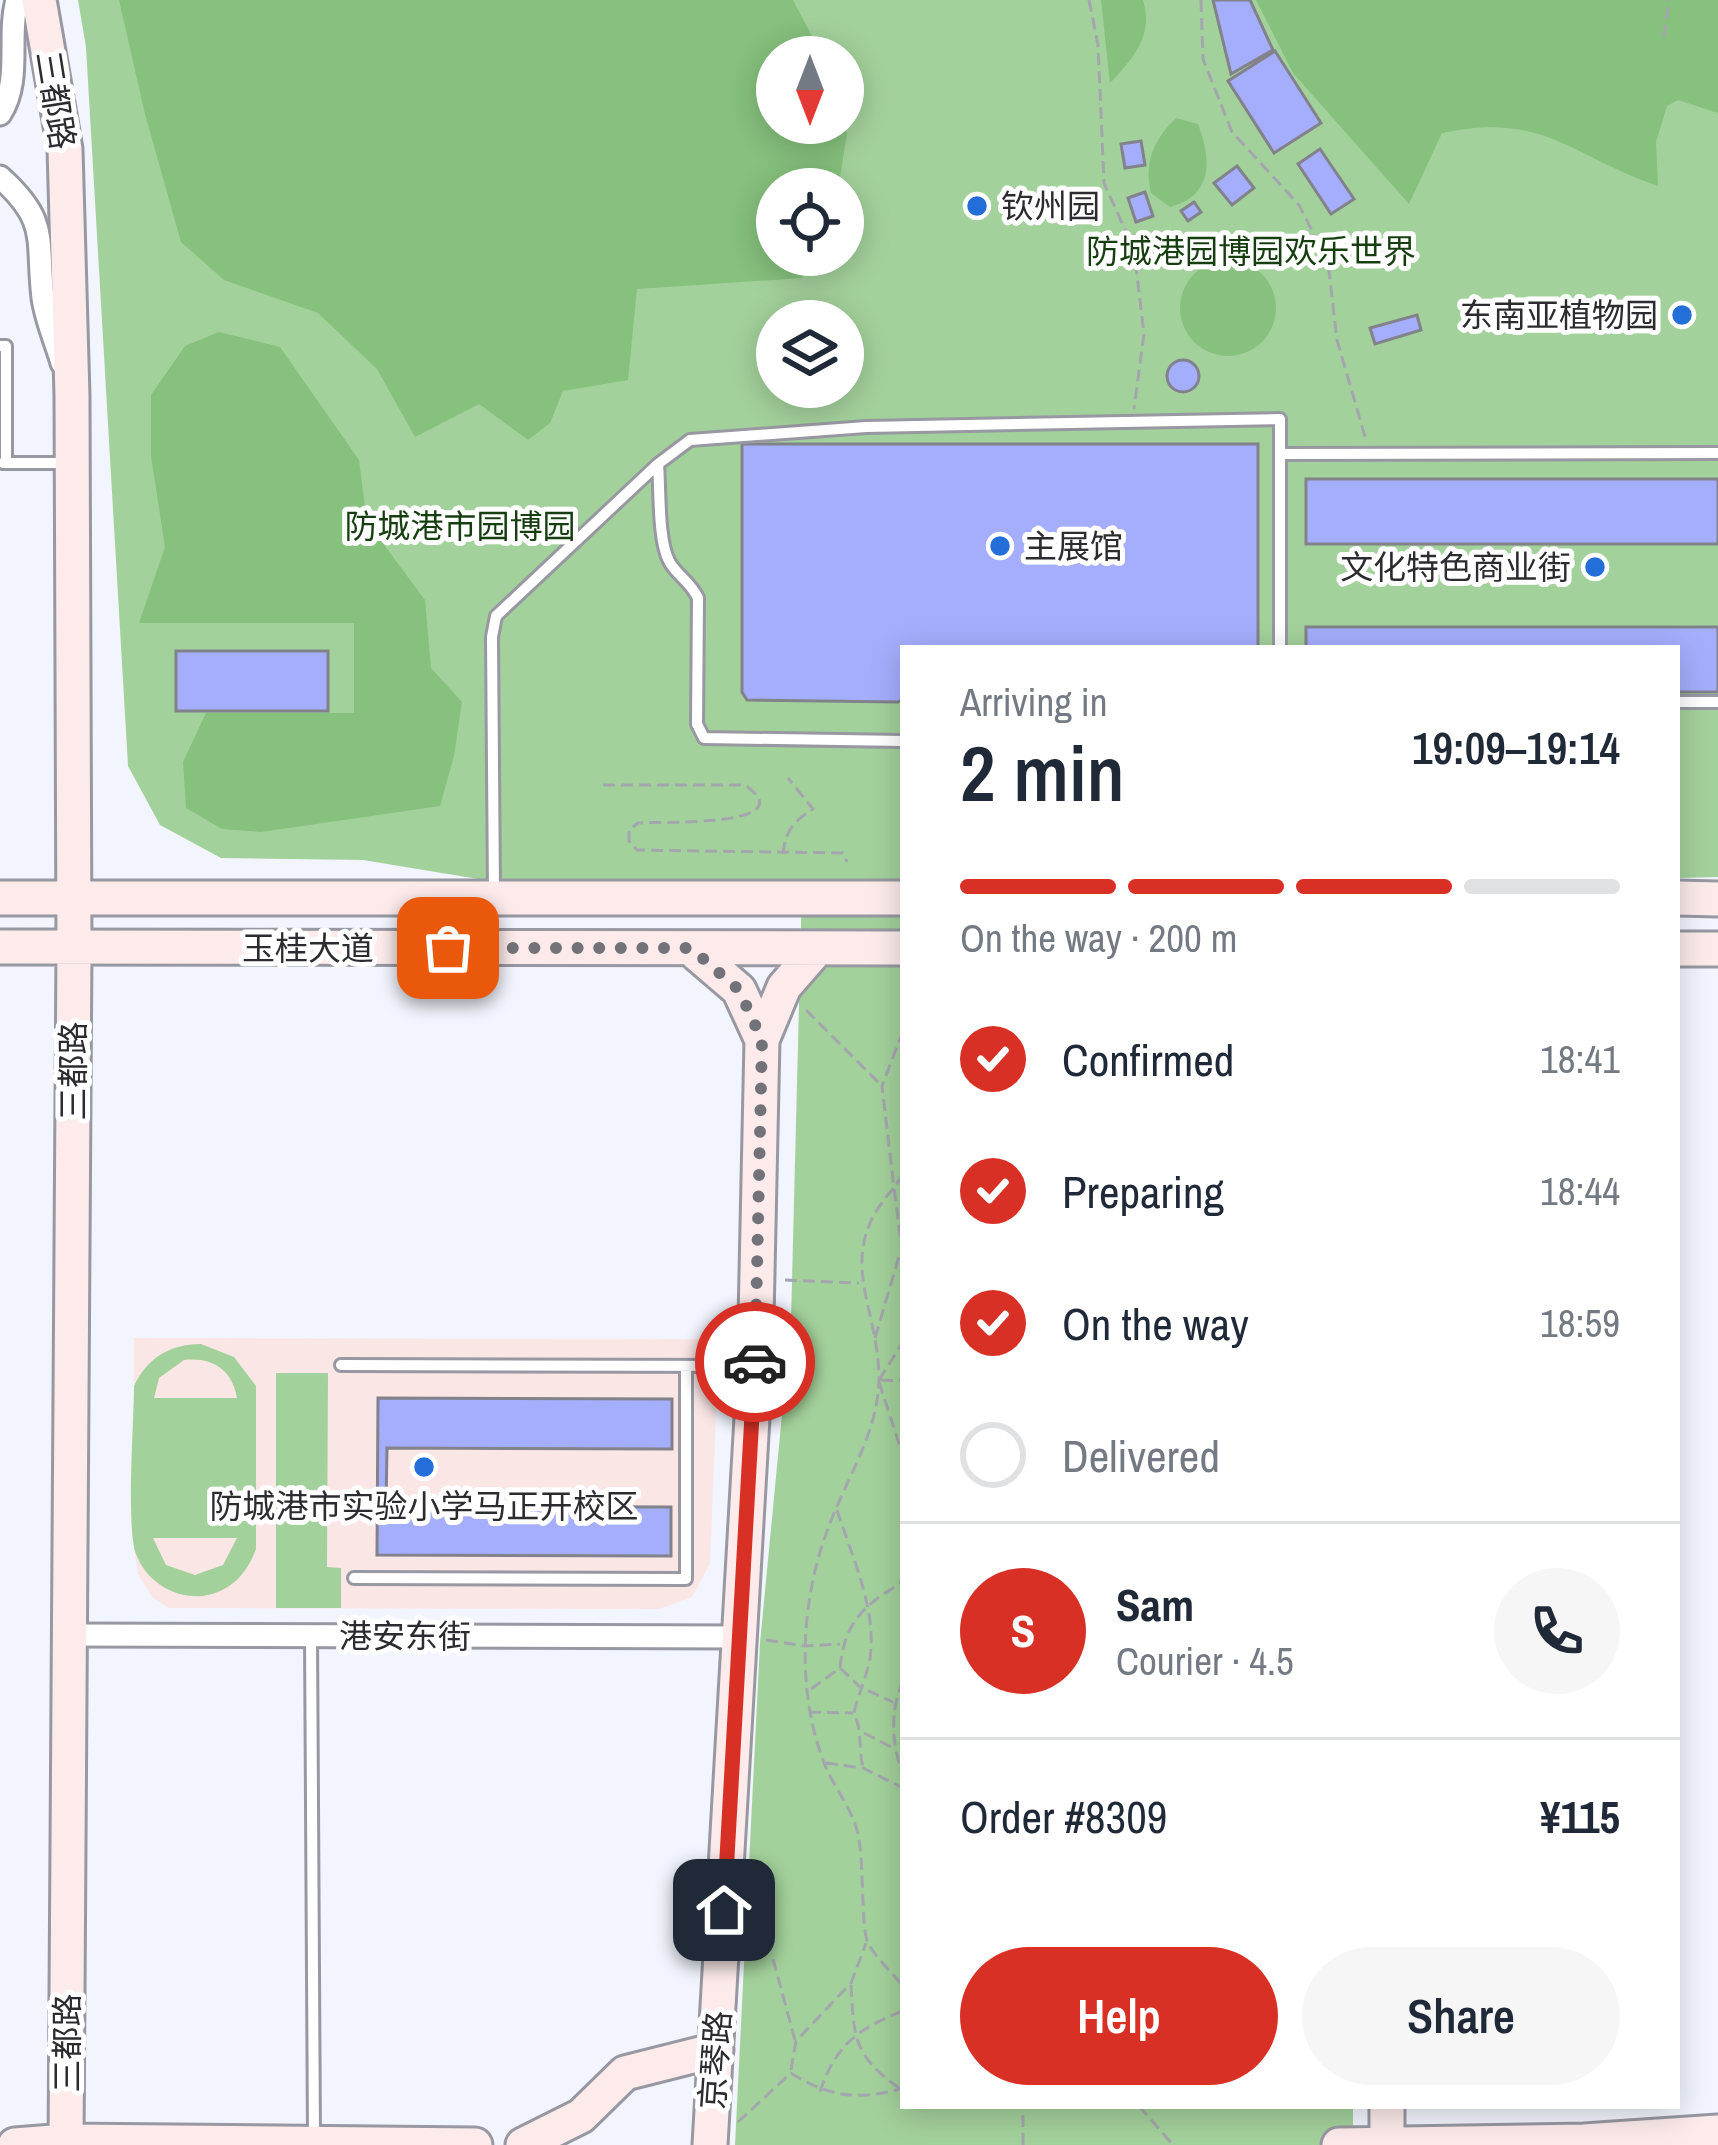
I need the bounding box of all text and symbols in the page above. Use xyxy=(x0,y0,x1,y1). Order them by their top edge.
north arrow xyxy=(756,36,864,144)
map controls xyxy=(756,36,864,408)
street label: 三都路 xyxy=(27,48,85,152)
button: locate xyxy=(756,168,864,276)
place label: 钦州园 xyxy=(1001,184,1100,228)
marker: 钦州园 xyxy=(964,193,990,219)
park label: 防城港园博园欢乐世界 xyxy=(1086,229,1416,273)
place label: 东南亚植物园 xyxy=(1460,293,1658,337)
button: layers xyxy=(756,300,864,408)
marker: 东南亚植物园 xyxy=(1669,302,1695,328)
park label: 防城港市园博园 xyxy=(345,504,576,548)
place label: 主展馆 xyxy=(1024,524,1123,568)
marker: 主展馆 xyxy=(987,533,1013,559)
place label: 文化特色商业街 xyxy=(1340,545,1571,589)
marker: 文化特色商业街 xyxy=(1582,554,1608,580)
text: Arriving in xyxy=(960,676,1108,728)
text: 19:09–19:14 xyxy=(1412,717,1620,778)
text: 2 min xyxy=(960,720,1125,825)
pin xyxy=(397,897,499,999)
text: On the way · 200 m xyxy=(960,912,1237,964)
icon: bag xyxy=(415,915,481,981)
street label: 玉桂大道 xyxy=(242,926,374,970)
street label: 三都路 xyxy=(51,1022,95,1121)
icon: check xyxy=(960,1026,1026,1092)
text: Confirmed xyxy=(1062,1029,1234,1090)
text: 18:41 xyxy=(1540,1033,1620,1085)
icon: check xyxy=(960,1158,1026,1224)
text: Preparing xyxy=(1062,1161,1224,1222)
text: 18:44 xyxy=(1540,1165,1620,1217)
icon: check xyxy=(960,1290,1026,1356)
text: On the way xyxy=(1062,1293,1249,1354)
text: 18:59 xyxy=(1540,1297,1620,1349)
courier xyxy=(695,1302,815,1422)
icon: car xyxy=(722,1329,788,1395)
text: Delivered xyxy=(1062,1425,1220,1486)
marker: 防城港市实验小学马正开校区 xyxy=(411,1454,437,1480)
place label: 防城港市实验小学马正开校区 xyxy=(210,1484,639,1528)
button: phone xyxy=(1494,1568,1620,1694)
text: Sam xyxy=(1116,1574,1194,1635)
text: S xyxy=(1011,1600,1035,1661)
street label: 港安东街 xyxy=(339,1614,471,1658)
text: Courier · 4.5 xyxy=(1116,1635,1294,1687)
text: Order #8309 xyxy=(960,1786,1167,1847)
text: ¥115 xyxy=(1540,1786,1620,1847)
pin xyxy=(673,1859,775,1961)
icon: home xyxy=(691,1877,757,1943)
button: Help xyxy=(960,1947,1278,2085)
button: Share xyxy=(1302,1947,1620,2085)
street label: 三都路 xyxy=(45,1994,89,2093)
street label: 京琴路 xyxy=(690,2009,740,2111)

